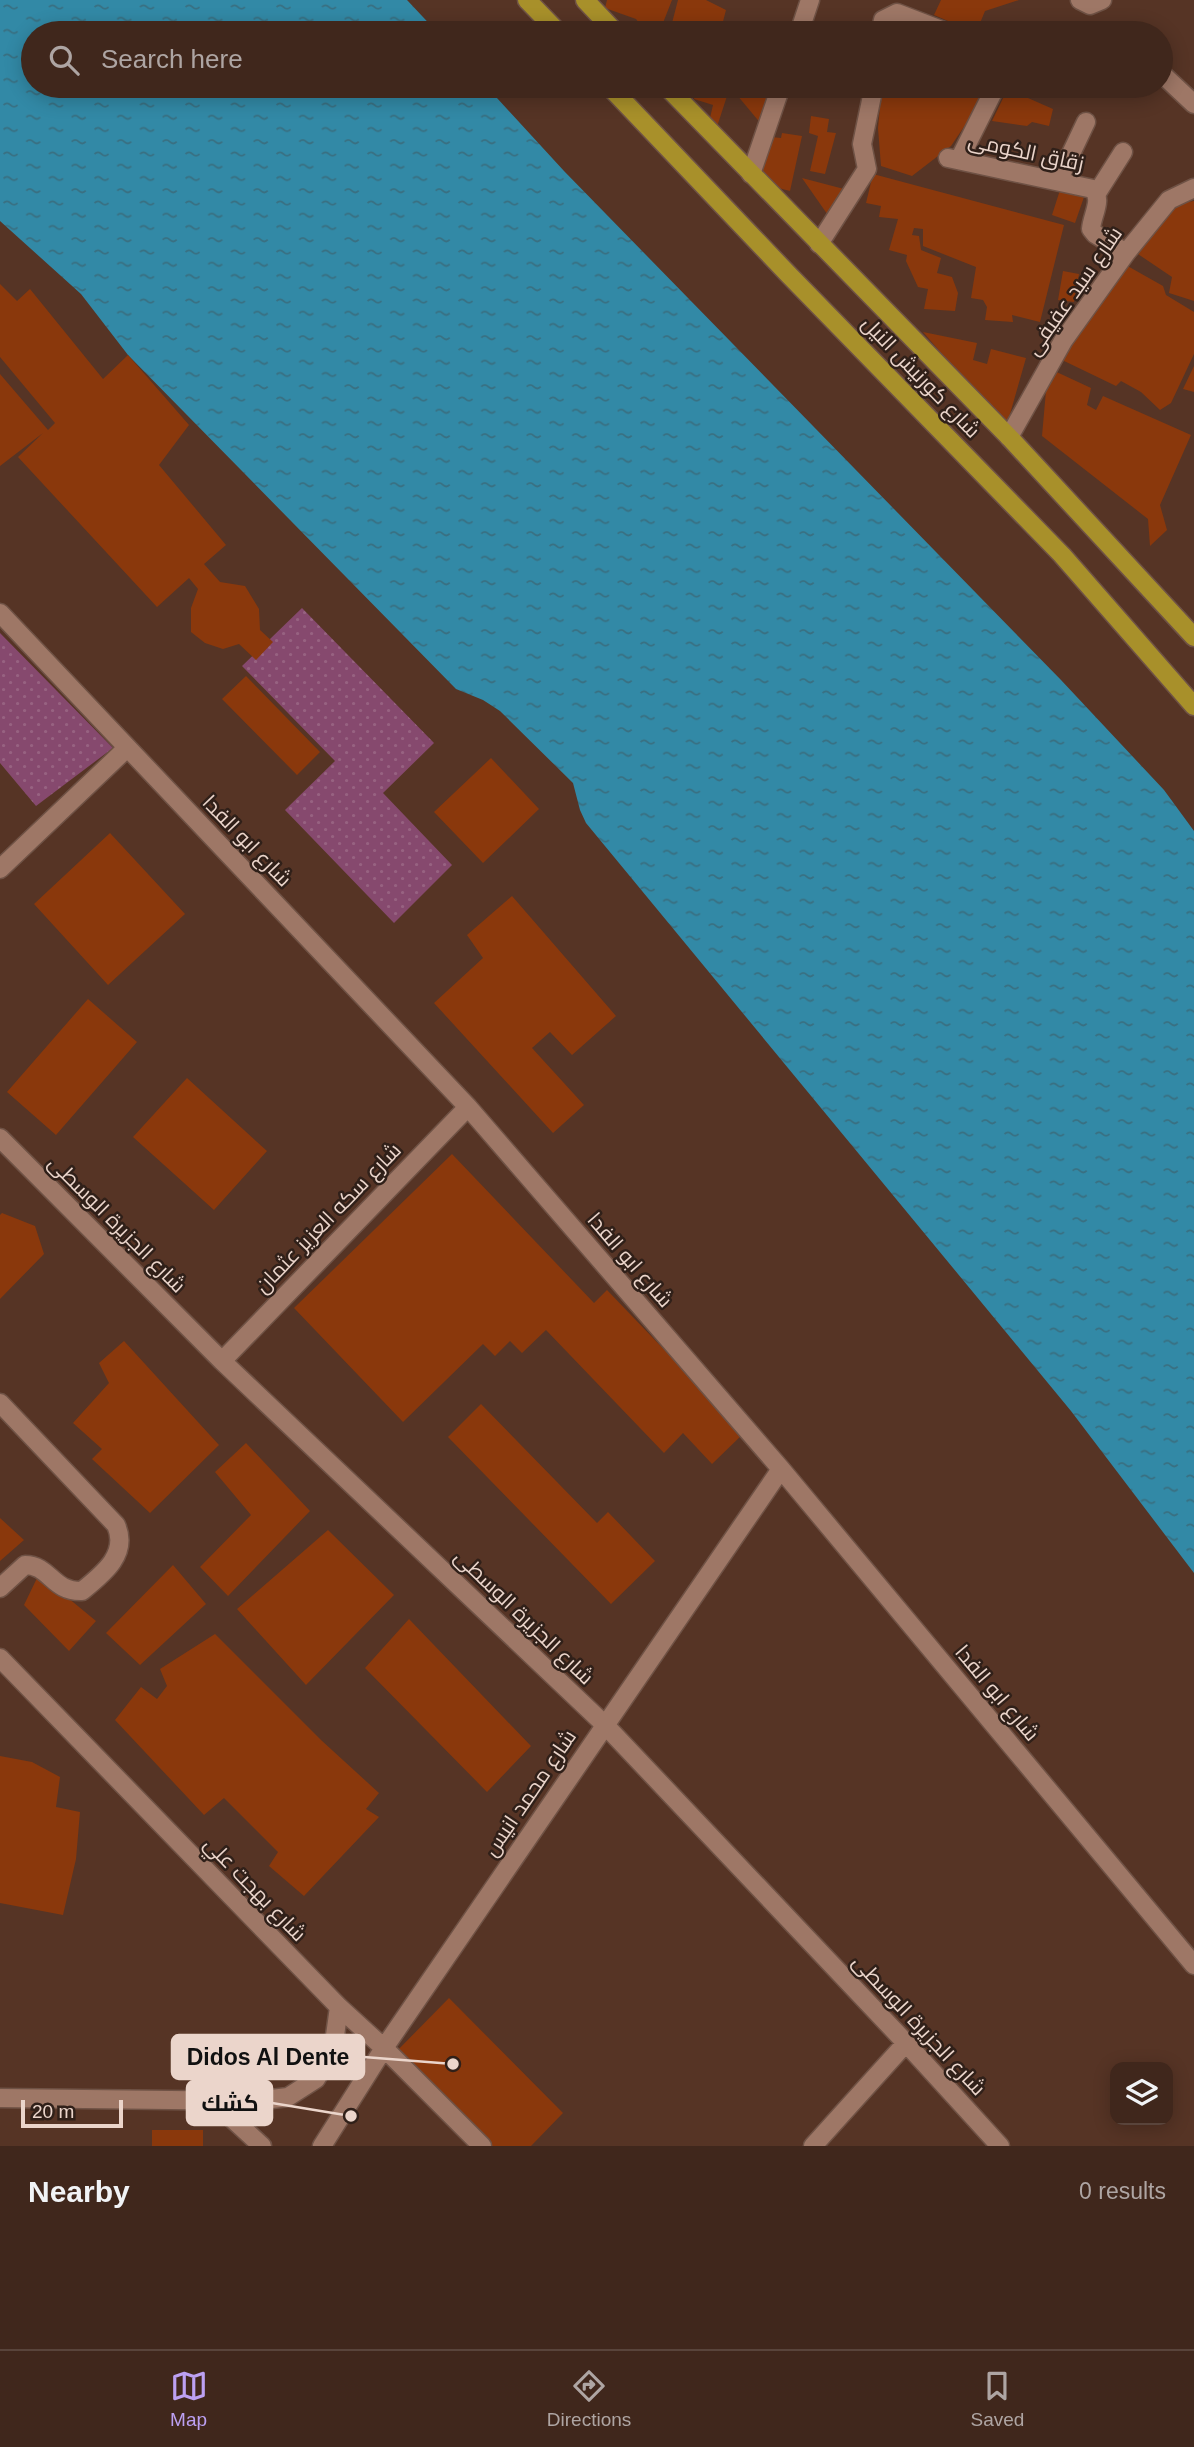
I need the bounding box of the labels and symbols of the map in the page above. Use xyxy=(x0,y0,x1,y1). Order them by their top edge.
street label: زقاق الكومى xyxy=(966,128,1086,177)
street label: شارع سيد عفيفى xyxy=(1021,222,1129,361)
street label: شارع كورنيش النيل xyxy=(856,311,985,444)
street label: شارع ابو الفدا xyxy=(196,790,296,893)
street label: شارع سكه العزيز عثمان xyxy=(250,1138,407,1299)
street label: شارع الجزيرة الوسطى xyxy=(42,1151,190,1299)
street label: شارع ابو الفدا xyxy=(581,1208,678,1314)
street label: شارع الجزيرة الوسطى xyxy=(448,1545,598,1691)
street label: شارع ابو الفدا xyxy=(949,1640,1044,1747)
street label: شارع محمد انيس xyxy=(479,1725,583,1862)
street label: شارع بهجت علي xyxy=(196,1832,311,1949)
street label: شارع الجزيرة الوسطى xyxy=(846,1950,990,2102)
callout: Didos Al Dente xyxy=(172,2035,364,2079)
text: Didos Al Dente xyxy=(187,2044,349,2070)
callout: كشك xyxy=(187,2081,272,2125)
text: كشك xyxy=(201,2090,259,2116)
scale bar xyxy=(21,2097,122,2129)

